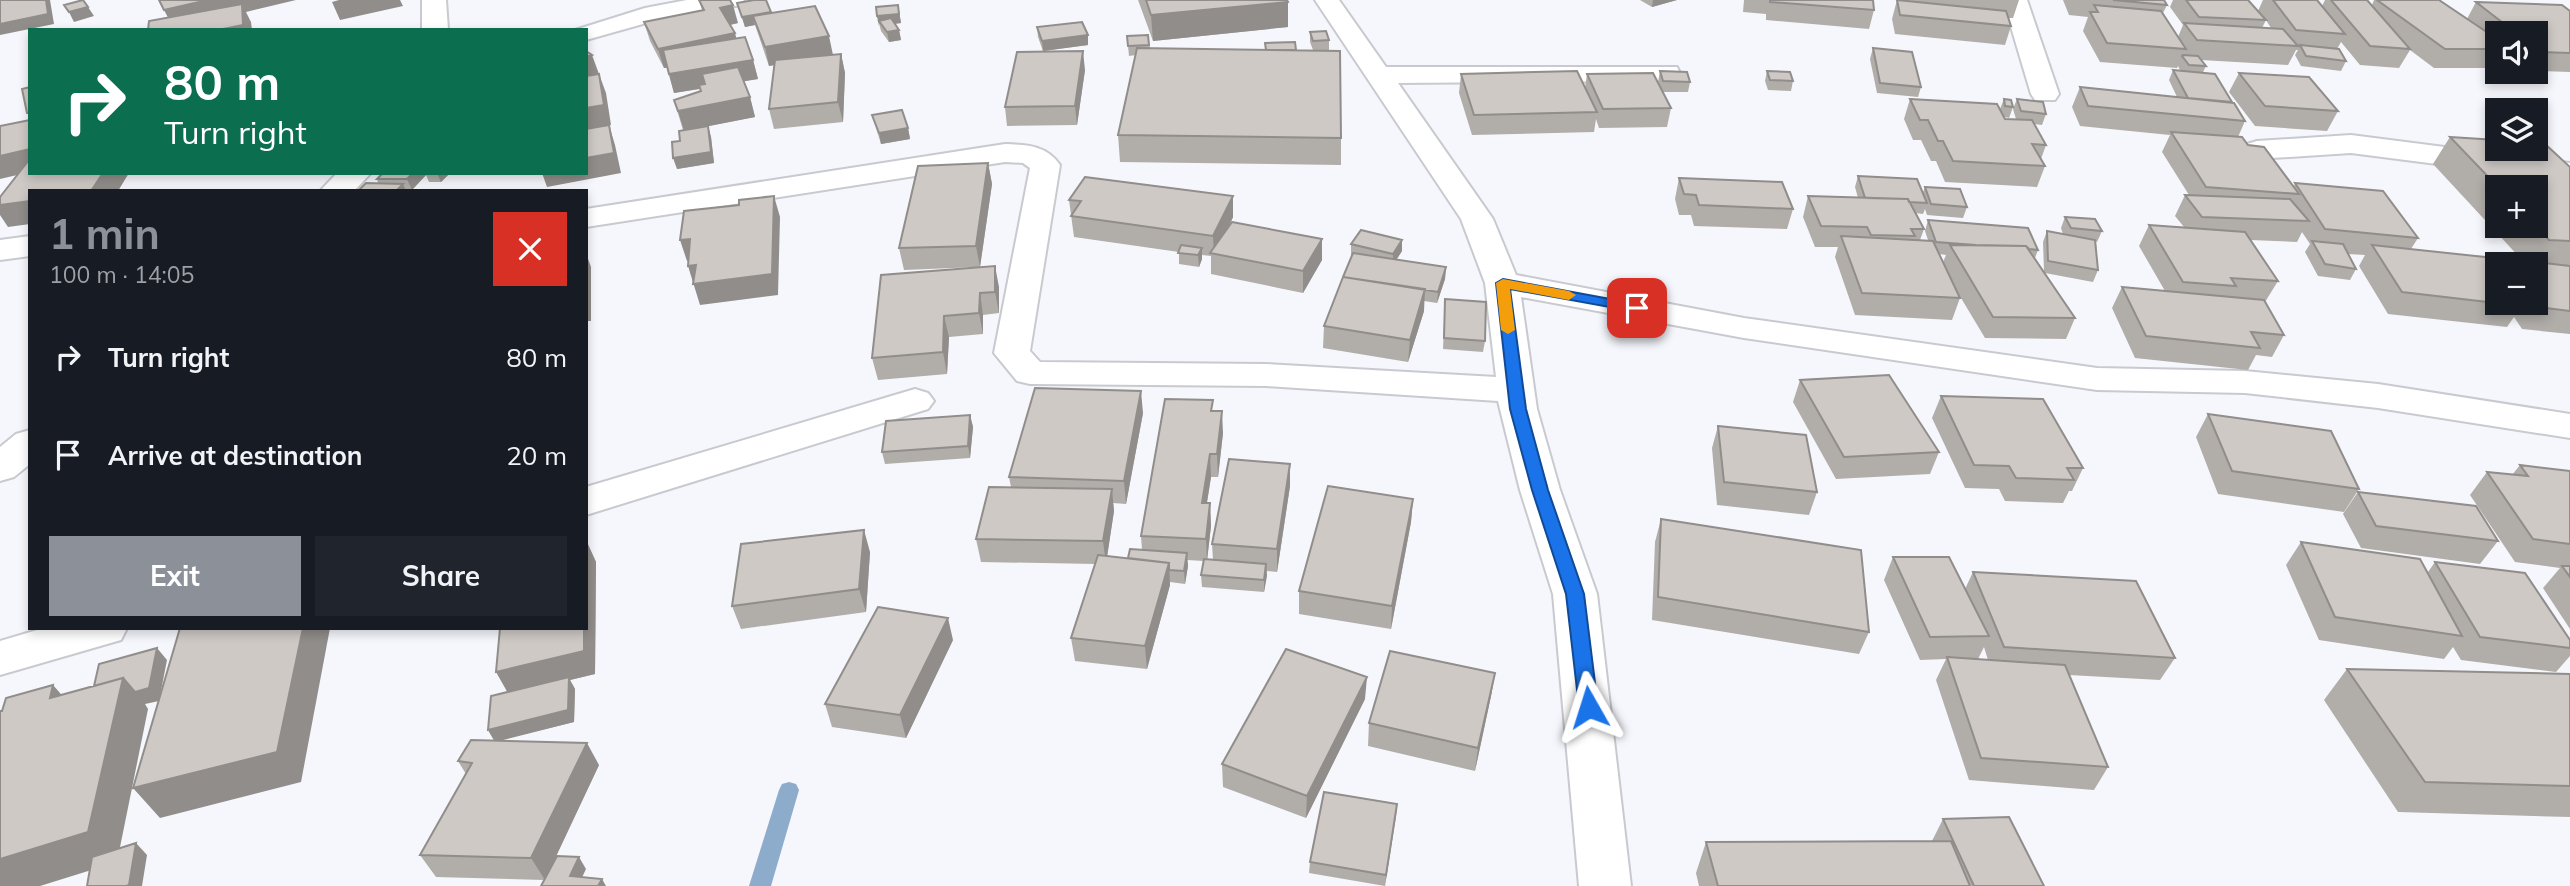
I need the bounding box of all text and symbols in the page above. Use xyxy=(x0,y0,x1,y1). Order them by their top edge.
map controls xyxy=(2485,21,2548,315)
button: sound xyxy=(2485,21,2548,84)
text: 80 m xyxy=(164,51,280,112)
icon: right xyxy=(49,56,140,147)
button: layers xyxy=(2485,98,2548,161)
text: Turn right xyxy=(164,112,307,152)
button: + xyxy=(2485,175,2548,238)
text: 1 min xyxy=(49,207,160,260)
button: close xyxy=(493,212,567,286)
button: − xyxy=(2485,252,2548,315)
text: 100 m · 14:05 xyxy=(49,260,194,289)
pin xyxy=(1607,278,1667,338)
icon: arrive xyxy=(1618,289,1656,327)
icon: right xyxy=(49,338,87,376)
text: Turn right xyxy=(108,341,229,374)
text: 80 m xyxy=(506,341,567,374)
icon: arrive xyxy=(49,436,87,474)
text: Arrive at destination xyxy=(108,439,363,472)
text: 20 m xyxy=(506,439,567,472)
button: Exit xyxy=(49,536,301,616)
button: Share xyxy=(315,536,567,616)
position arrow xyxy=(1552,670,1626,744)

